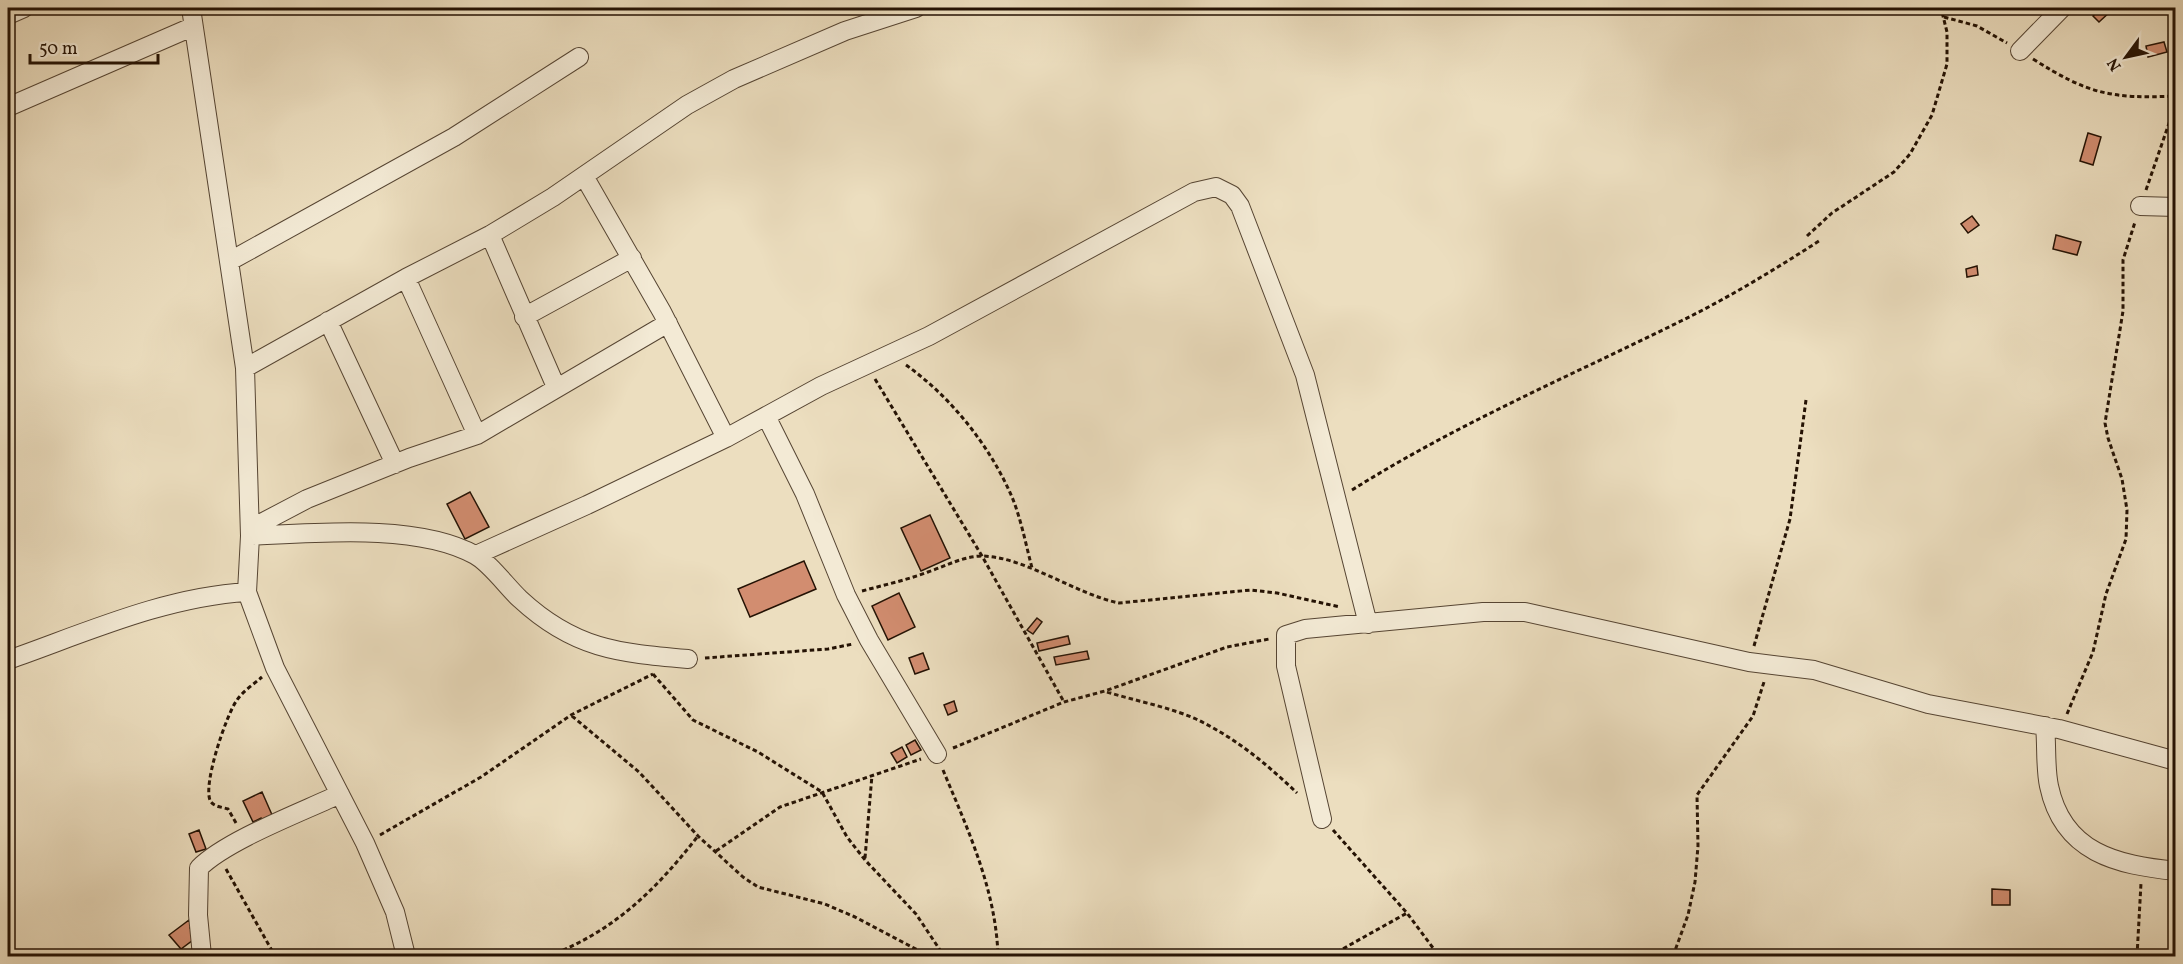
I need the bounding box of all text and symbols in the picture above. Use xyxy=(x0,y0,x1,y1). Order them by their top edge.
scale bar xyxy=(30,27,158,65)
north arrow xyxy=(2096,27,2156,87)
text: 50 m xyxy=(39,37,78,62)
text: N xyxy=(2103,53,2127,75)

